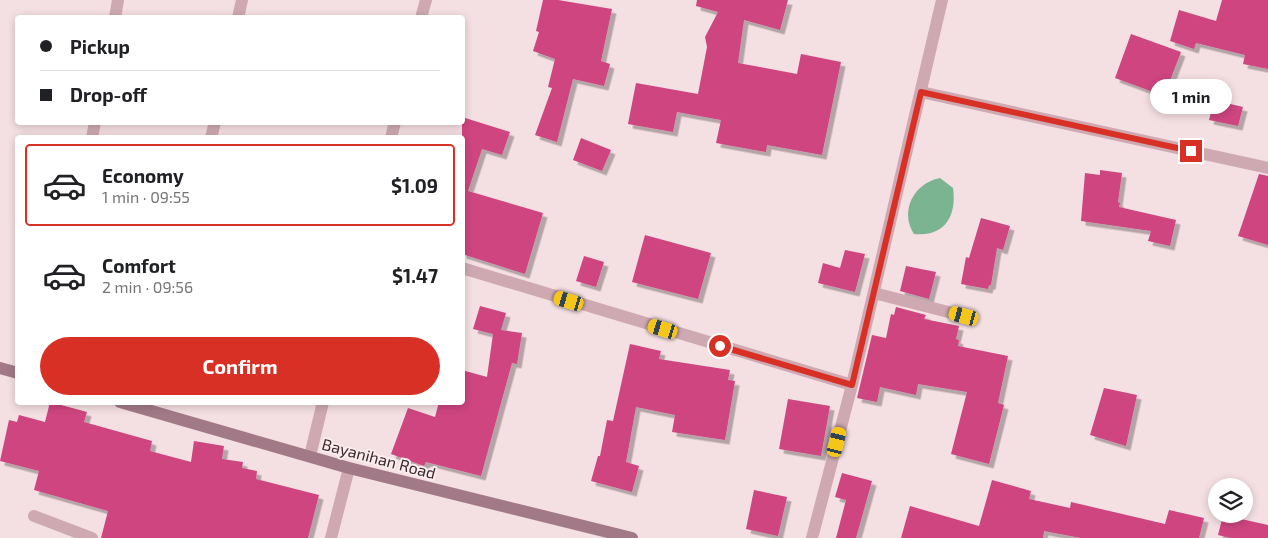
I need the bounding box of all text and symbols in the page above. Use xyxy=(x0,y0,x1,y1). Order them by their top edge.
text: Pickup xyxy=(70,35,130,58)
callout: 1 min xyxy=(1150,78,1232,114)
text: Drop-off xyxy=(70,83,147,106)
text: 1 min xyxy=(1172,87,1210,106)
route end xyxy=(1180,140,1202,162)
icon: car xyxy=(42,163,87,208)
text: Economy xyxy=(102,164,184,187)
text: $1.09 xyxy=(391,174,438,197)
text: 1 min · 09:55 xyxy=(102,187,190,206)
icon: car xyxy=(42,253,87,298)
text: Comfort xyxy=(102,254,176,277)
text: $1.47 xyxy=(392,264,438,287)
text: 2 min · 09:56 xyxy=(102,277,193,296)
car xyxy=(552,289,585,313)
car xyxy=(947,305,980,327)
car xyxy=(646,317,679,341)
route start xyxy=(709,335,731,357)
button: Confirm xyxy=(40,337,440,395)
car xyxy=(826,426,847,458)
street label: Bayanihan Road xyxy=(320,434,438,482)
map controls xyxy=(1208,478,1253,523)
button: layers xyxy=(1208,478,1253,523)

